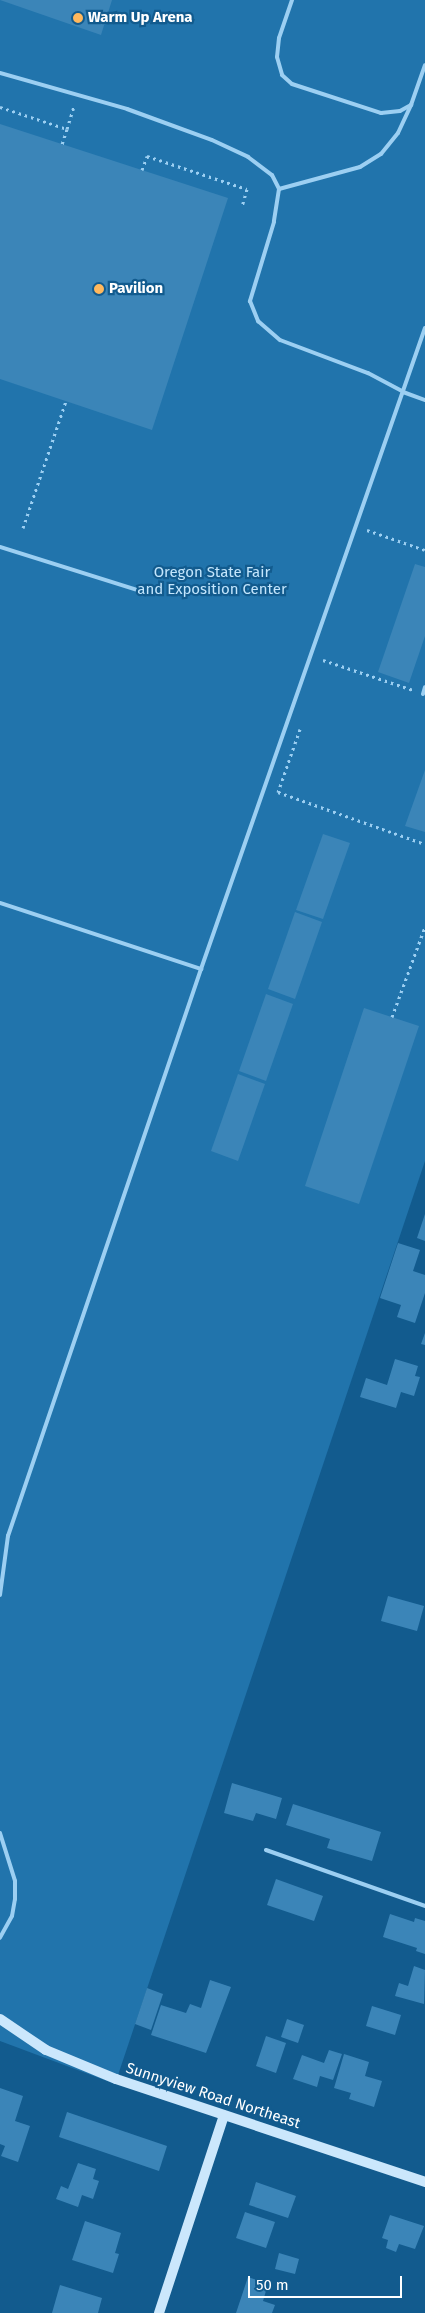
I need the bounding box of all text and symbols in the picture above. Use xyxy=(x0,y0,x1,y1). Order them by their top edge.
place label: Warm Up Arena xyxy=(88,9,193,27)
marker: Warm Up Arena xyxy=(72,12,84,24)
place label: Pavilion xyxy=(109,280,163,298)
marker: Pavilion xyxy=(93,283,105,295)
park label: Oregon State Fair and Exposition Center xyxy=(137,563,287,598)
street label: Sunnyview Road Northeast xyxy=(124,2059,302,2133)
scale bar xyxy=(250,2266,404,2298)
text: 50 m xyxy=(256,2276,289,2294)

